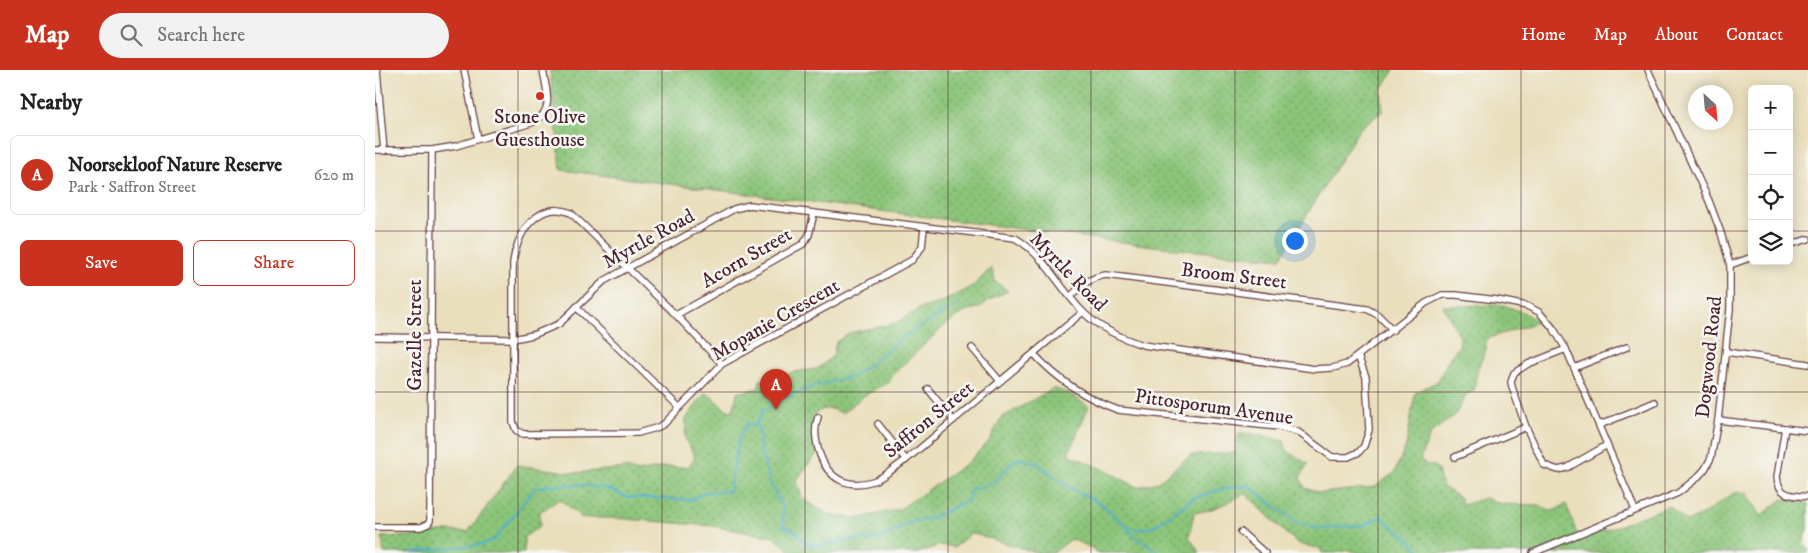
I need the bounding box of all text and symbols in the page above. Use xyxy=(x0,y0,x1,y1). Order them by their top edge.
search box xyxy=(99,13,449,58)
text: Map xyxy=(25,20,69,50)
icon: search xyxy=(117,21,145,49)
text: Search here xyxy=(157,24,245,47)
text: Home xyxy=(1521,24,1566,46)
text: Map xyxy=(1594,24,1627,46)
text: About xyxy=(1655,24,1698,46)
text: Contact xyxy=(1726,24,1783,46)
north arrow xyxy=(1688,85,1733,130)
map controls xyxy=(1748,85,1793,265)
button: + xyxy=(1748,85,1793,130)
text: Nearby xyxy=(20,90,82,116)
marker: Stone Olive Guesthouse xyxy=(534,90,546,102)
place label: Stone Olive Guesthouse xyxy=(494,105,586,153)
button: − xyxy=(1748,130,1793,175)
text: Noorsekloof Nature Reserve xyxy=(68,154,282,177)
text: A xyxy=(32,165,42,185)
text: 620 m xyxy=(314,165,354,185)
button: locate xyxy=(1748,175,1793,220)
text: Park · Saffron Street xyxy=(68,177,196,197)
street label: Myrtle Road xyxy=(598,204,699,275)
button: layers xyxy=(1748,220,1793,265)
street label: Acorn Street xyxy=(697,222,797,294)
street label: Myrtle Road xyxy=(1024,227,1112,317)
your location xyxy=(1282,228,1308,254)
button: Save xyxy=(20,240,183,286)
button: Share xyxy=(193,240,355,286)
street label: Broom Street xyxy=(1180,258,1288,295)
street label: Mopanie Crescent xyxy=(707,274,844,367)
street label: Gazelle Street xyxy=(403,279,428,391)
street label: Dogwood Road xyxy=(1691,295,1728,419)
pin: A xyxy=(760,369,792,410)
street label: Saffron Street xyxy=(879,376,979,464)
street label: Pittosporum Avenue xyxy=(1133,384,1295,431)

